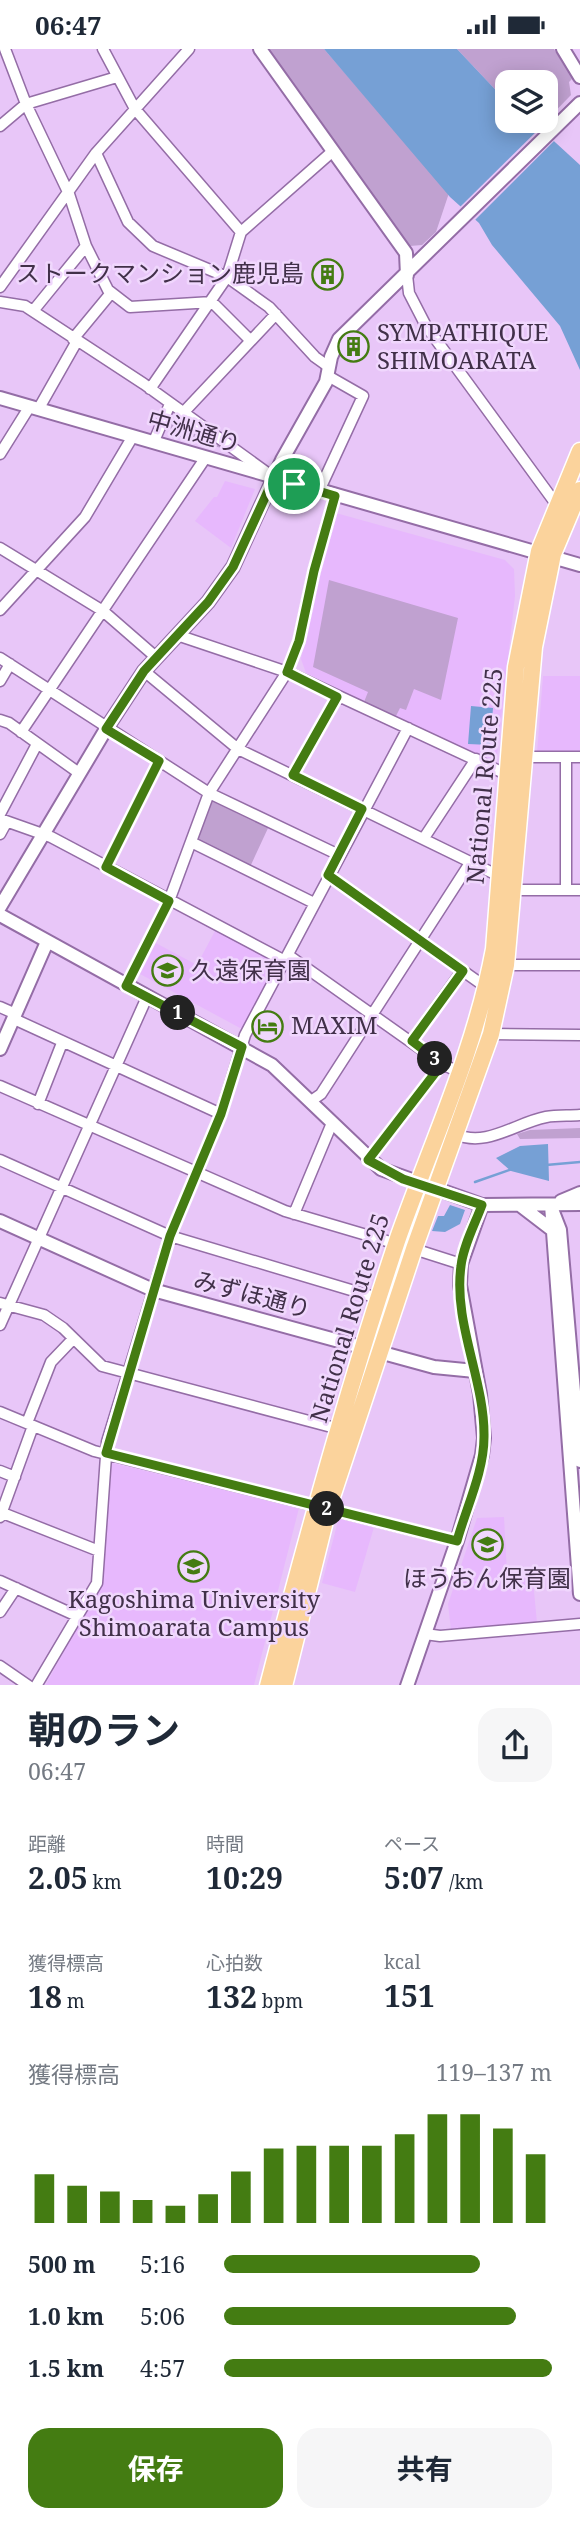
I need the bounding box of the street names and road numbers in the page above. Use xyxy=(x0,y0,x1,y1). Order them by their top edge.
street label: 中洲通り xyxy=(144,401,245,460)
street label: National Route 225 xyxy=(458,666,509,885)
street label: National Route 225 xyxy=(301,1209,396,1426)
street label: みずほ通り xyxy=(190,1262,315,1325)

